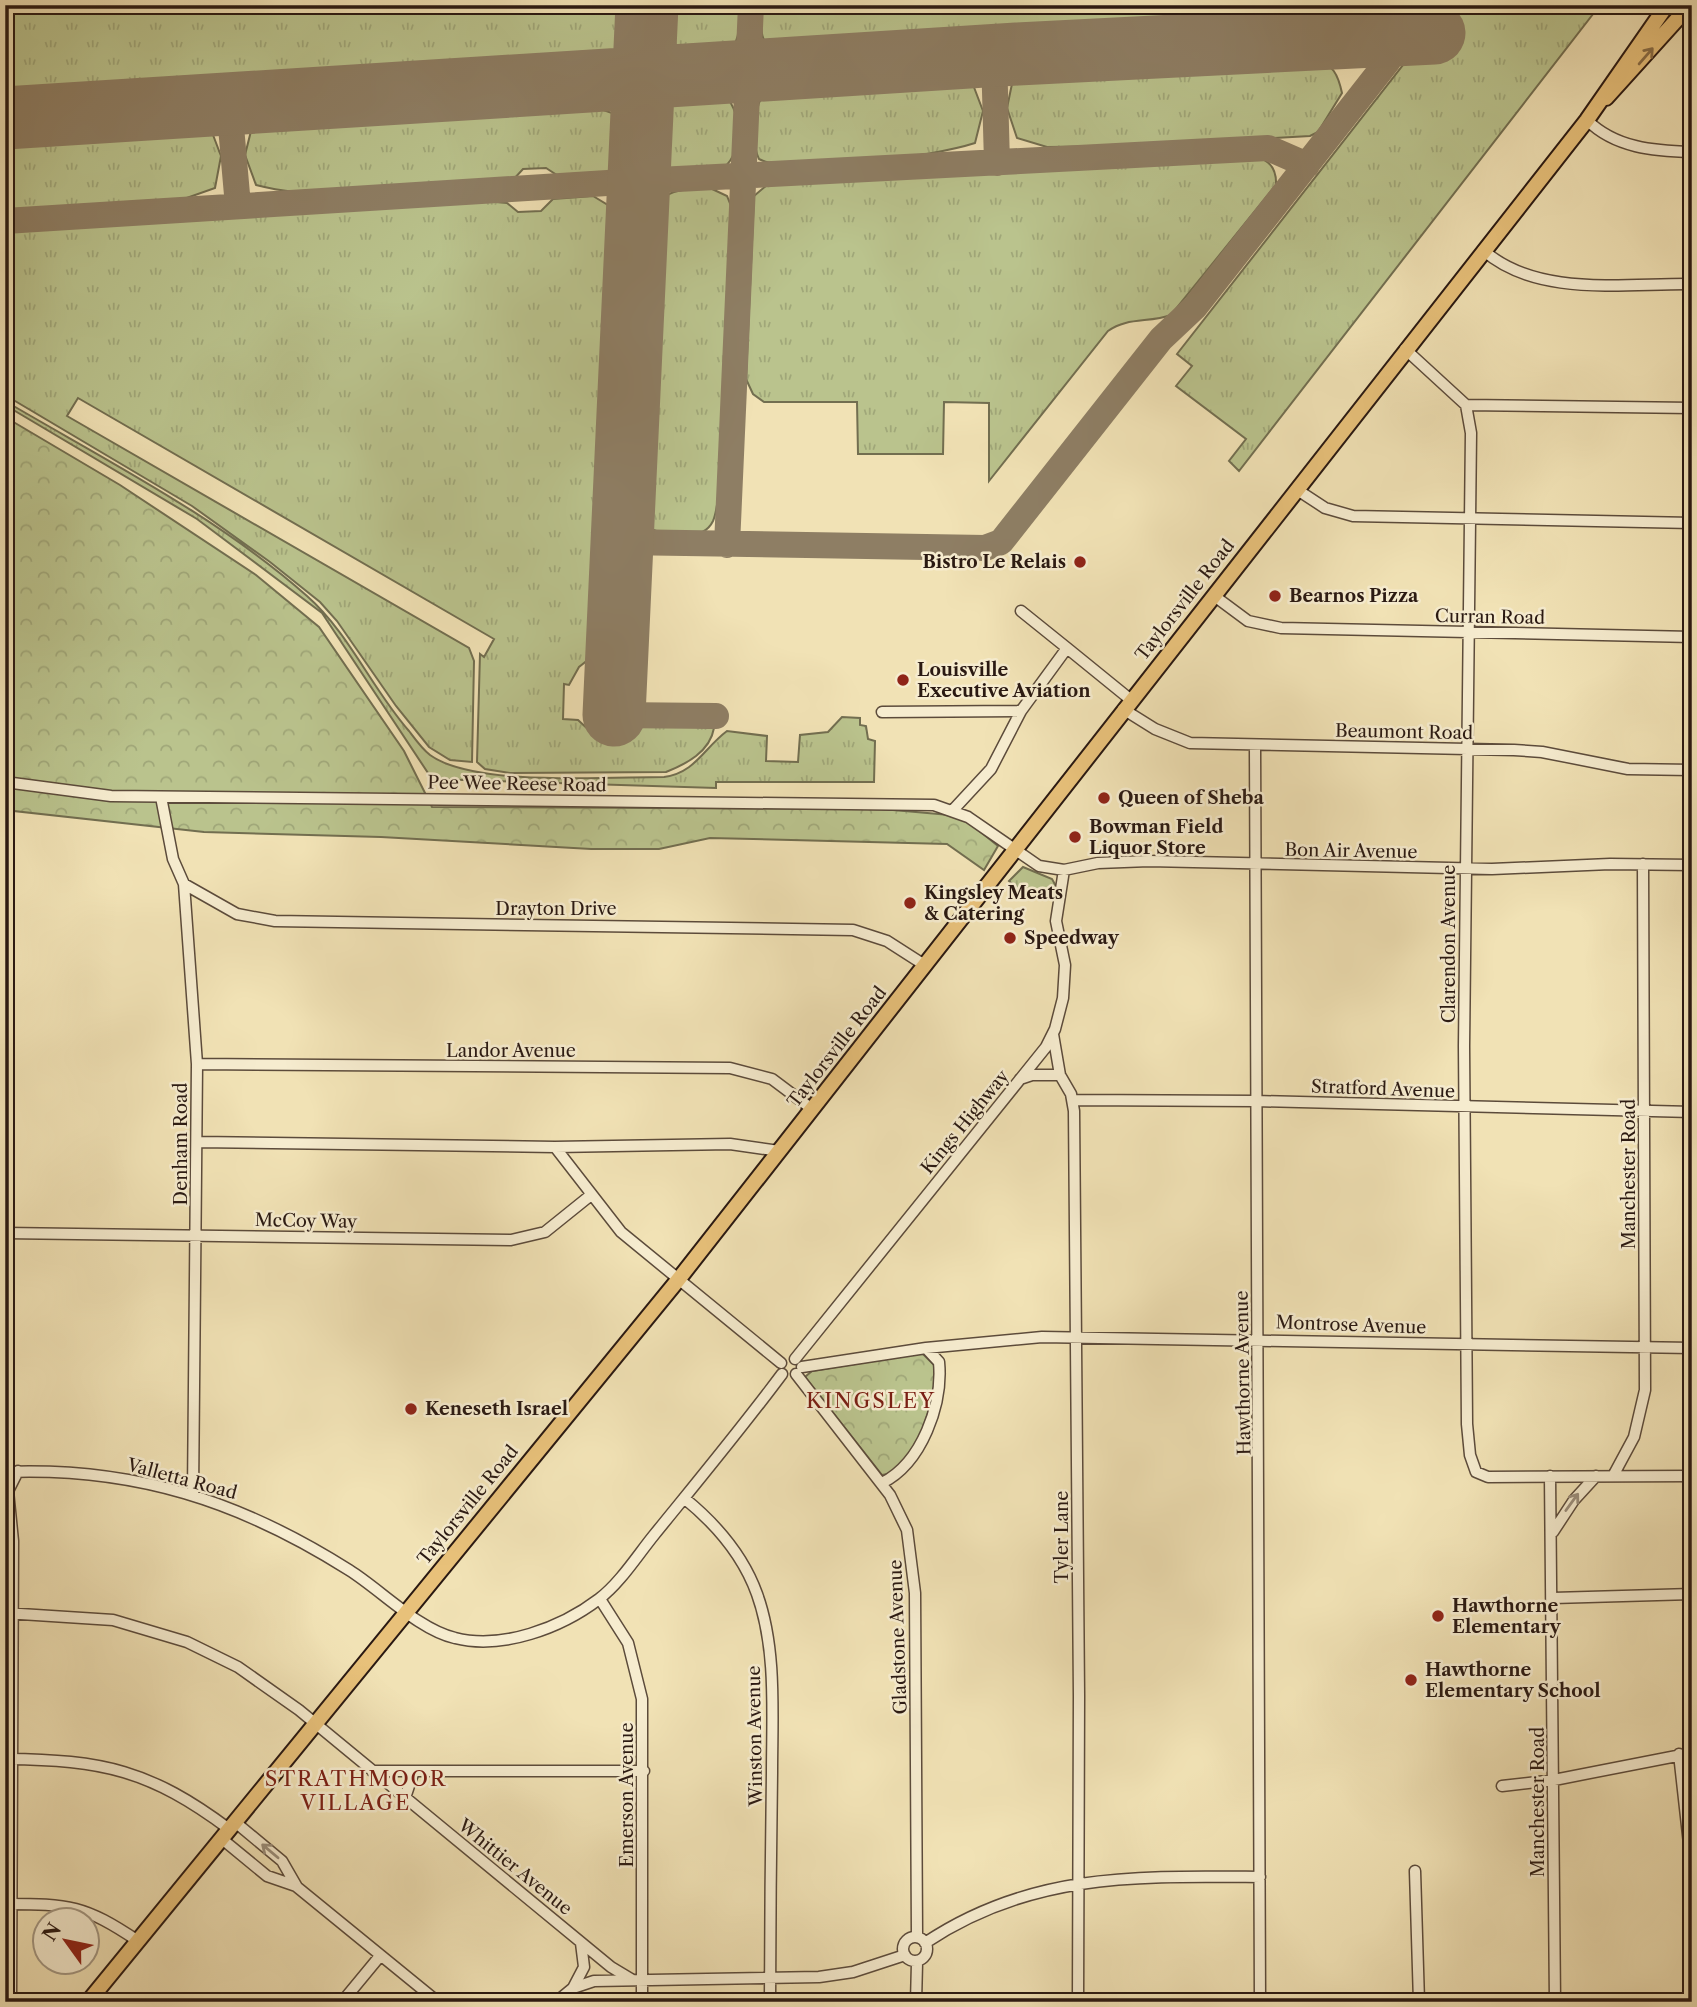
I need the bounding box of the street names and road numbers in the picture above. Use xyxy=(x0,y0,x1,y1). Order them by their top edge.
street label: Taylorsville Road xyxy=(1131,535,1239,665)
street label: Curran Road xyxy=(1435,605,1545,629)
street label: Beaumont Road xyxy=(1335,720,1473,744)
street label: Pee Wee Reese Road xyxy=(427,771,607,797)
street label: Bon Air Avenue xyxy=(1284,839,1418,863)
street label: Clarendon Avenue xyxy=(1438,865,1460,1023)
street label: Drayton Drive xyxy=(495,898,617,920)
street label: Taylorsville Road xyxy=(783,982,891,1112)
street label: Landor Avenue xyxy=(446,1040,576,1062)
street label: Kings Highway xyxy=(916,1065,1014,1178)
street label: Stratford Avenue xyxy=(1311,1075,1455,1103)
street label: Denham Road xyxy=(170,1083,192,1205)
street label: Manchester Road xyxy=(1618,1099,1640,1249)
street label: McCoy Way xyxy=(255,1209,358,1233)
street label: Hawthorne Avenue xyxy=(1231,1290,1255,1456)
street label: Montrose Avenue xyxy=(1275,1311,1427,1339)
street label: Taylorsville Road xyxy=(413,1441,523,1569)
street label: Valletta Road xyxy=(124,1454,239,1504)
street label: Tyler Lane xyxy=(1051,1491,1073,1583)
street label: Gladstone Avenue xyxy=(884,1559,912,1715)
street label: Winston Avenue xyxy=(743,1665,767,1808)
street label: Emerson Avenue xyxy=(616,1722,638,1868)
street label: Manchester Road xyxy=(1527,1727,1549,1877)
street label: Whittier Avenue xyxy=(453,1814,577,1920)

